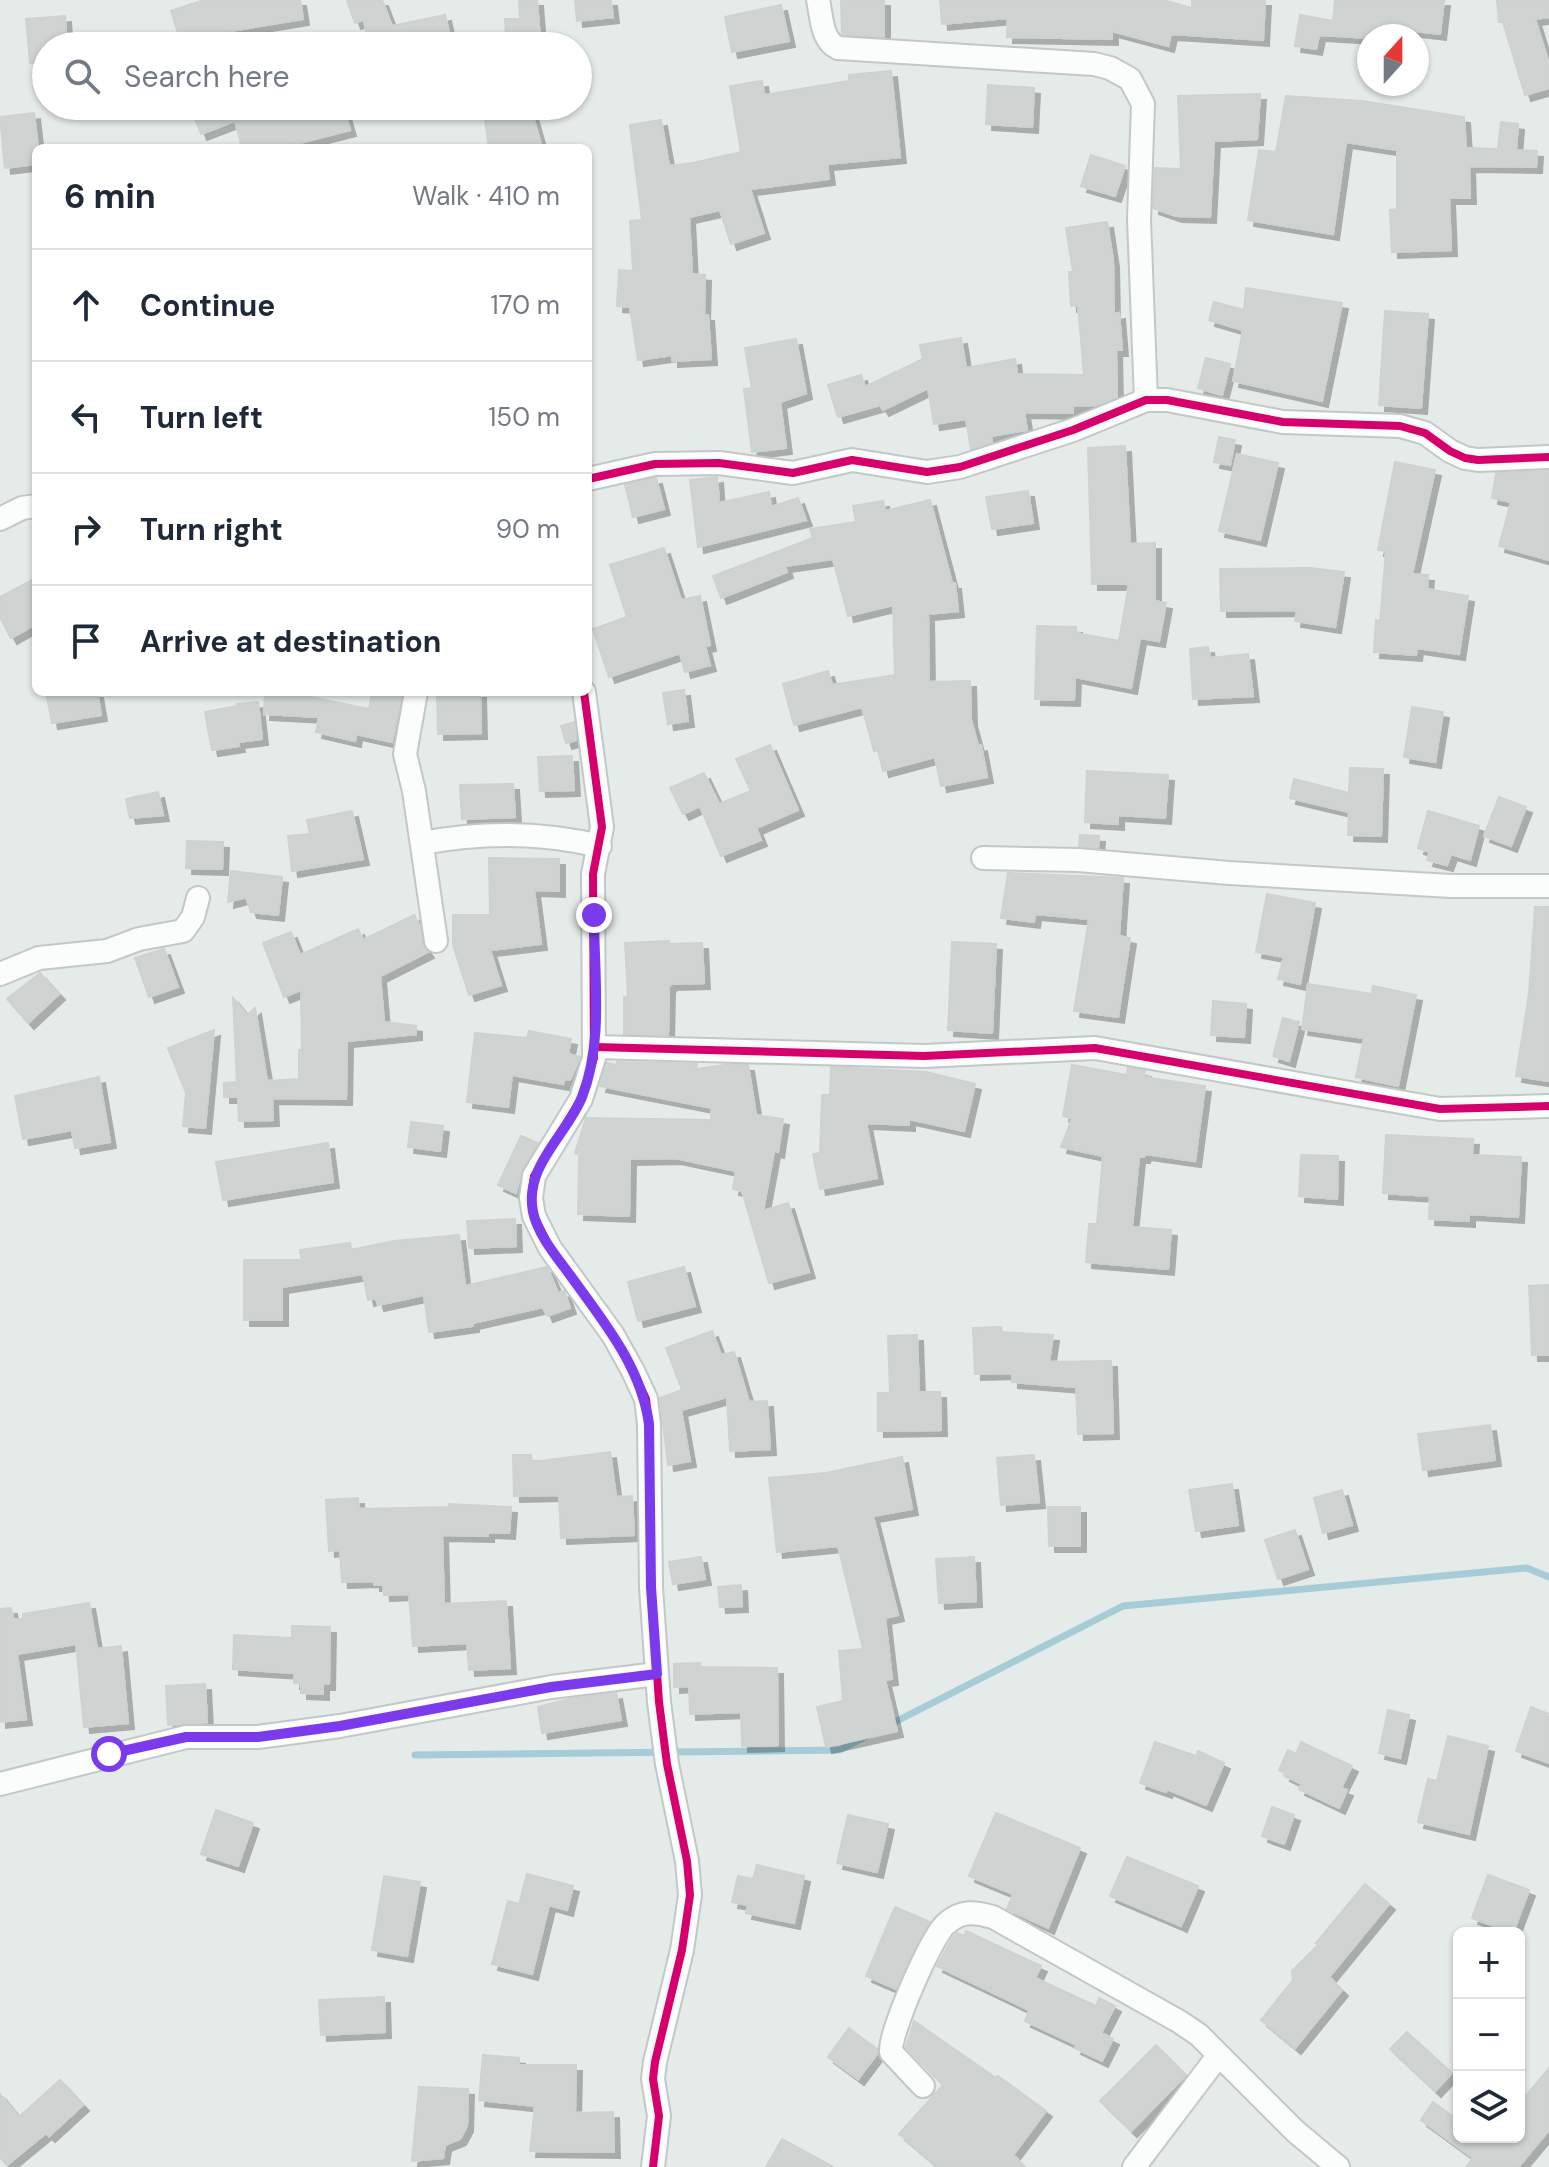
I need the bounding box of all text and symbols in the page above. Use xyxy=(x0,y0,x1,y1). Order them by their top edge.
north arrow xyxy=(1357,24,1429,96)
search box xyxy=(32,32,592,120)
icon: search xyxy=(60,54,104,98)
text: Search here xyxy=(124,57,290,96)
text: 6 min xyxy=(64,174,156,219)
text: Walk · 410 m xyxy=(412,179,560,213)
icon: ahead xyxy=(64,283,108,327)
text: Continue xyxy=(140,286,275,325)
text: 170 m xyxy=(491,288,560,322)
icon: left xyxy=(64,395,108,439)
text: Turn left xyxy=(140,398,263,437)
text: 150 m xyxy=(488,400,560,434)
icon: right xyxy=(64,507,108,551)
text: Turn right xyxy=(140,510,283,549)
text: 90 m xyxy=(496,512,560,546)
icon: arrive xyxy=(64,619,108,663)
text: Arrive at destination xyxy=(140,622,441,661)
route end xyxy=(576,897,612,933)
route start xyxy=(91,1736,127,1772)
map controls xyxy=(1453,1927,1525,2143)
button: + xyxy=(1453,1927,1525,1999)
button: − xyxy=(1453,1999,1525,2071)
button: layers xyxy=(1453,2071,1525,2143)

